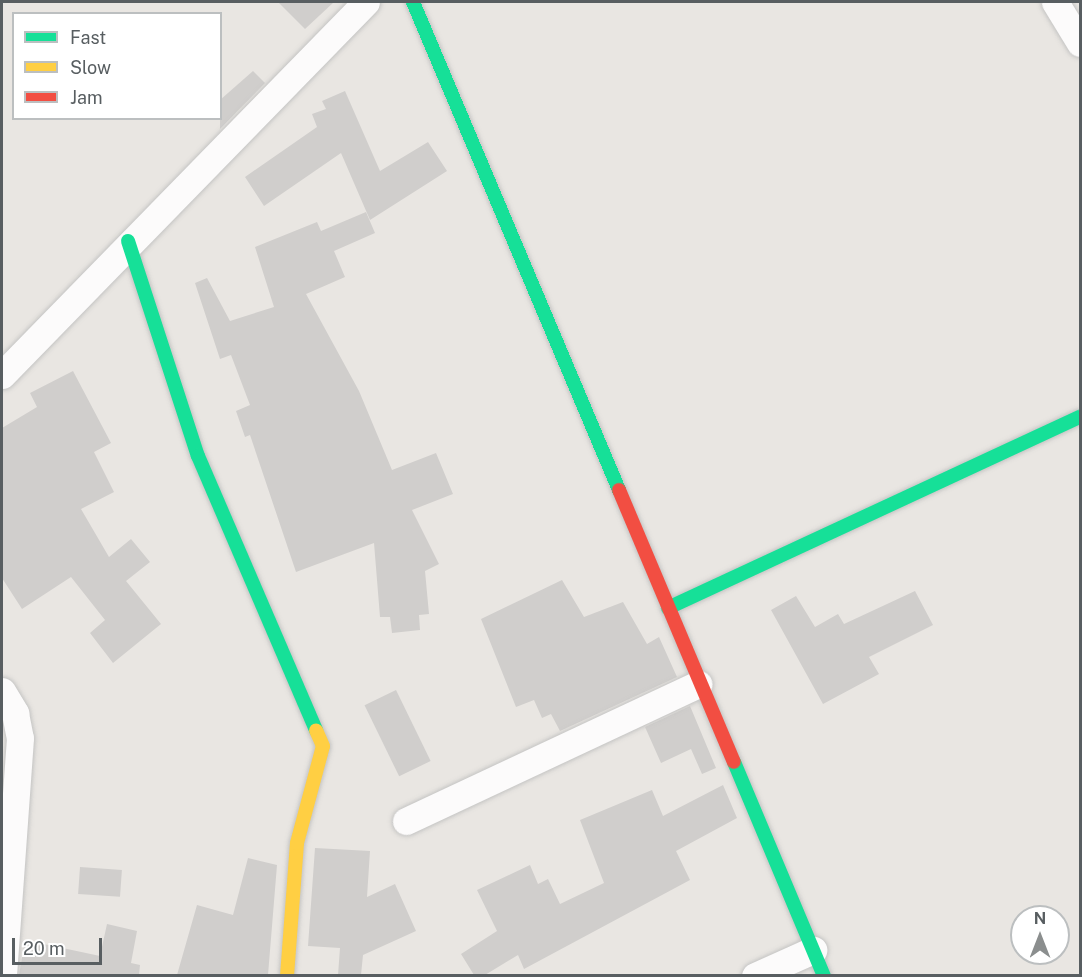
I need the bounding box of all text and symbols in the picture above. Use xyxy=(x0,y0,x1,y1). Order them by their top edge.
legend xyxy=(12,12,222,120)
text: Fast xyxy=(70,27,106,48)
text: Slow xyxy=(70,57,111,78)
text: Jam xyxy=(70,87,103,108)
north arrow xyxy=(1010,905,1070,965)
text: N xyxy=(1034,909,1046,928)
scale bar xyxy=(15,926,105,964)
text: 20 m xyxy=(23,938,65,959)

